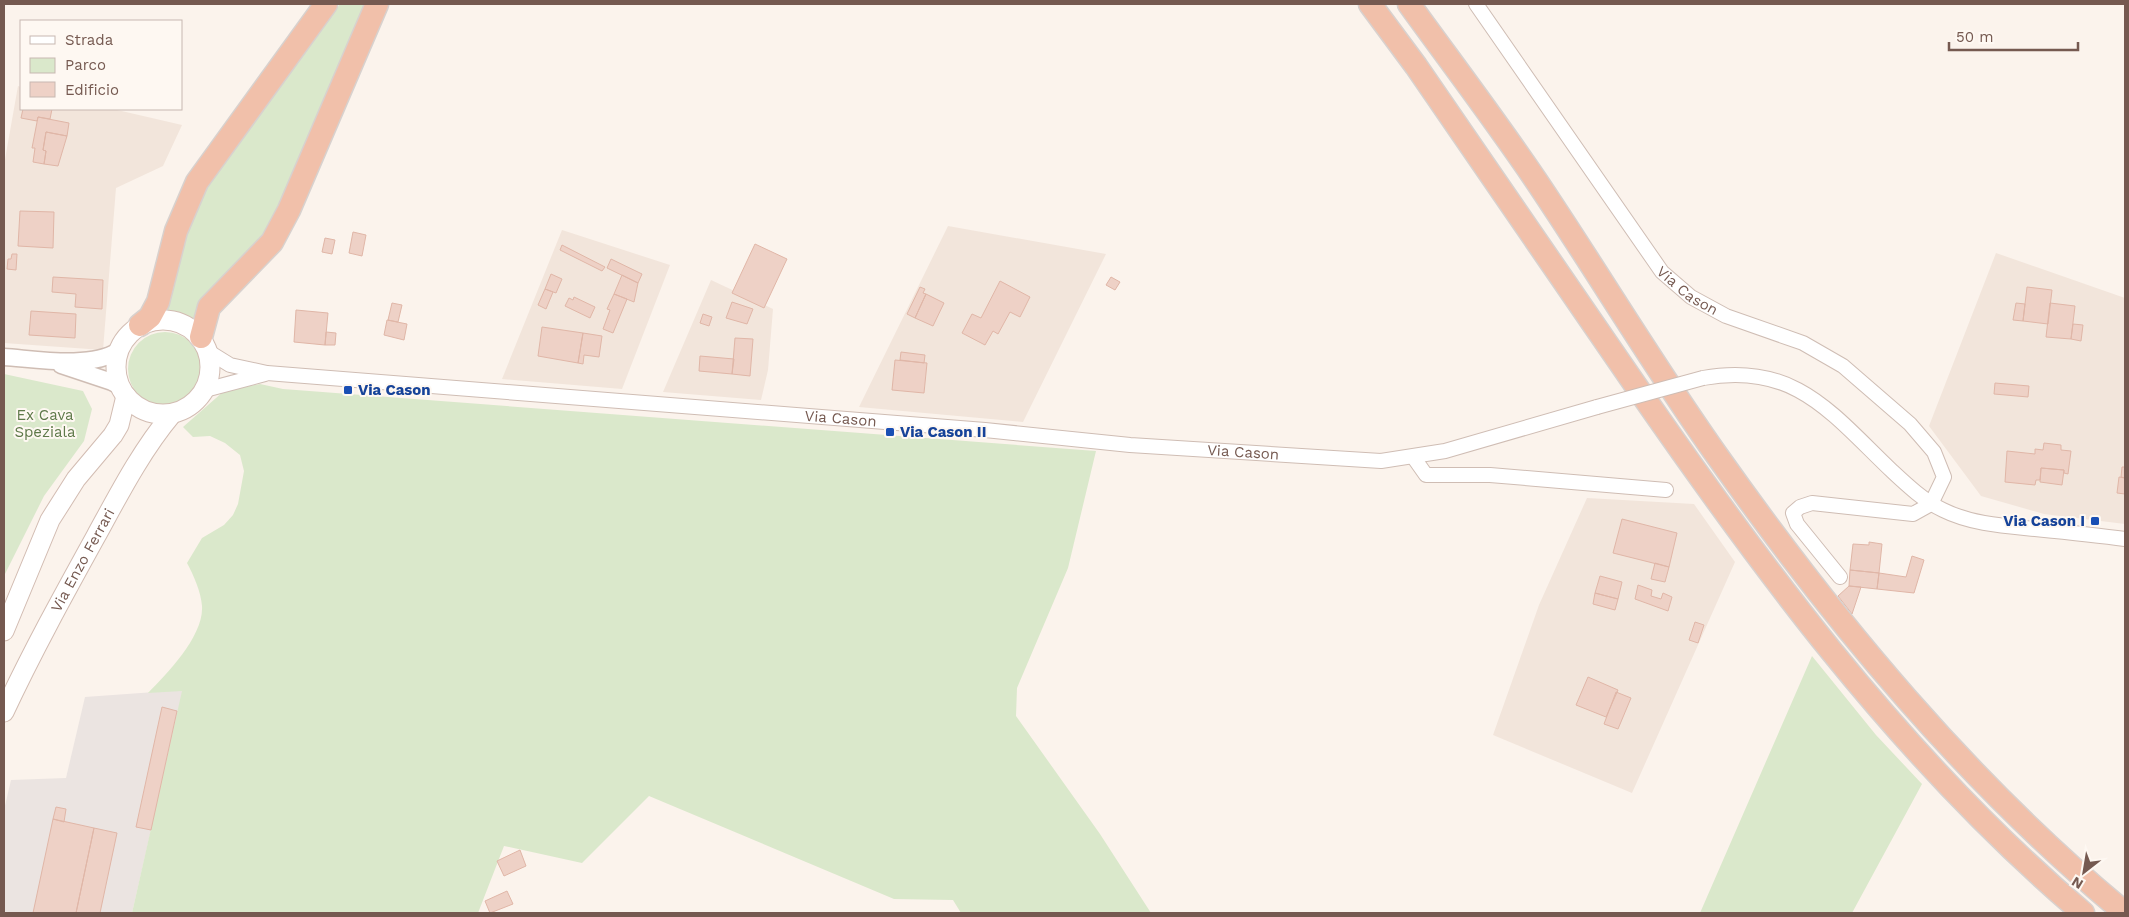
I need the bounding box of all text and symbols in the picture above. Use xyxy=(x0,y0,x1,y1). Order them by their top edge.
legend xyxy=(20,20,182,110)
scale bar xyxy=(1949,20,2078,52)
text: 50 m xyxy=(1956,28,1993,46)
text: Strada xyxy=(65,31,114,49)
text: Parco xyxy=(65,56,106,74)
text: Edificio xyxy=(65,81,119,99)
street label: Via Cason xyxy=(1653,262,1721,319)
place label: Via Cason xyxy=(358,381,431,399)
marker: Via Cason xyxy=(342,384,354,396)
park label: Ex Cava Speziala xyxy=(14,406,76,441)
street label: Via Cason xyxy=(804,407,877,430)
place label: Via Cason II xyxy=(900,423,986,441)
marker: Via Cason II xyxy=(884,426,896,438)
street label: Via Cason xyxy=(1207,441,1280,463)
street label: Via Enzo Ferrari xyxy=(47,505,118,615)
place label: Via Cason I xyxy=(2003,512,2085,530)
marker: Via Cason I xyxy=(2089,515,2101,527)
north arrow xyxy=(2059,847,2109,897)
text: N xyxy=(2069,874,2086,893)

